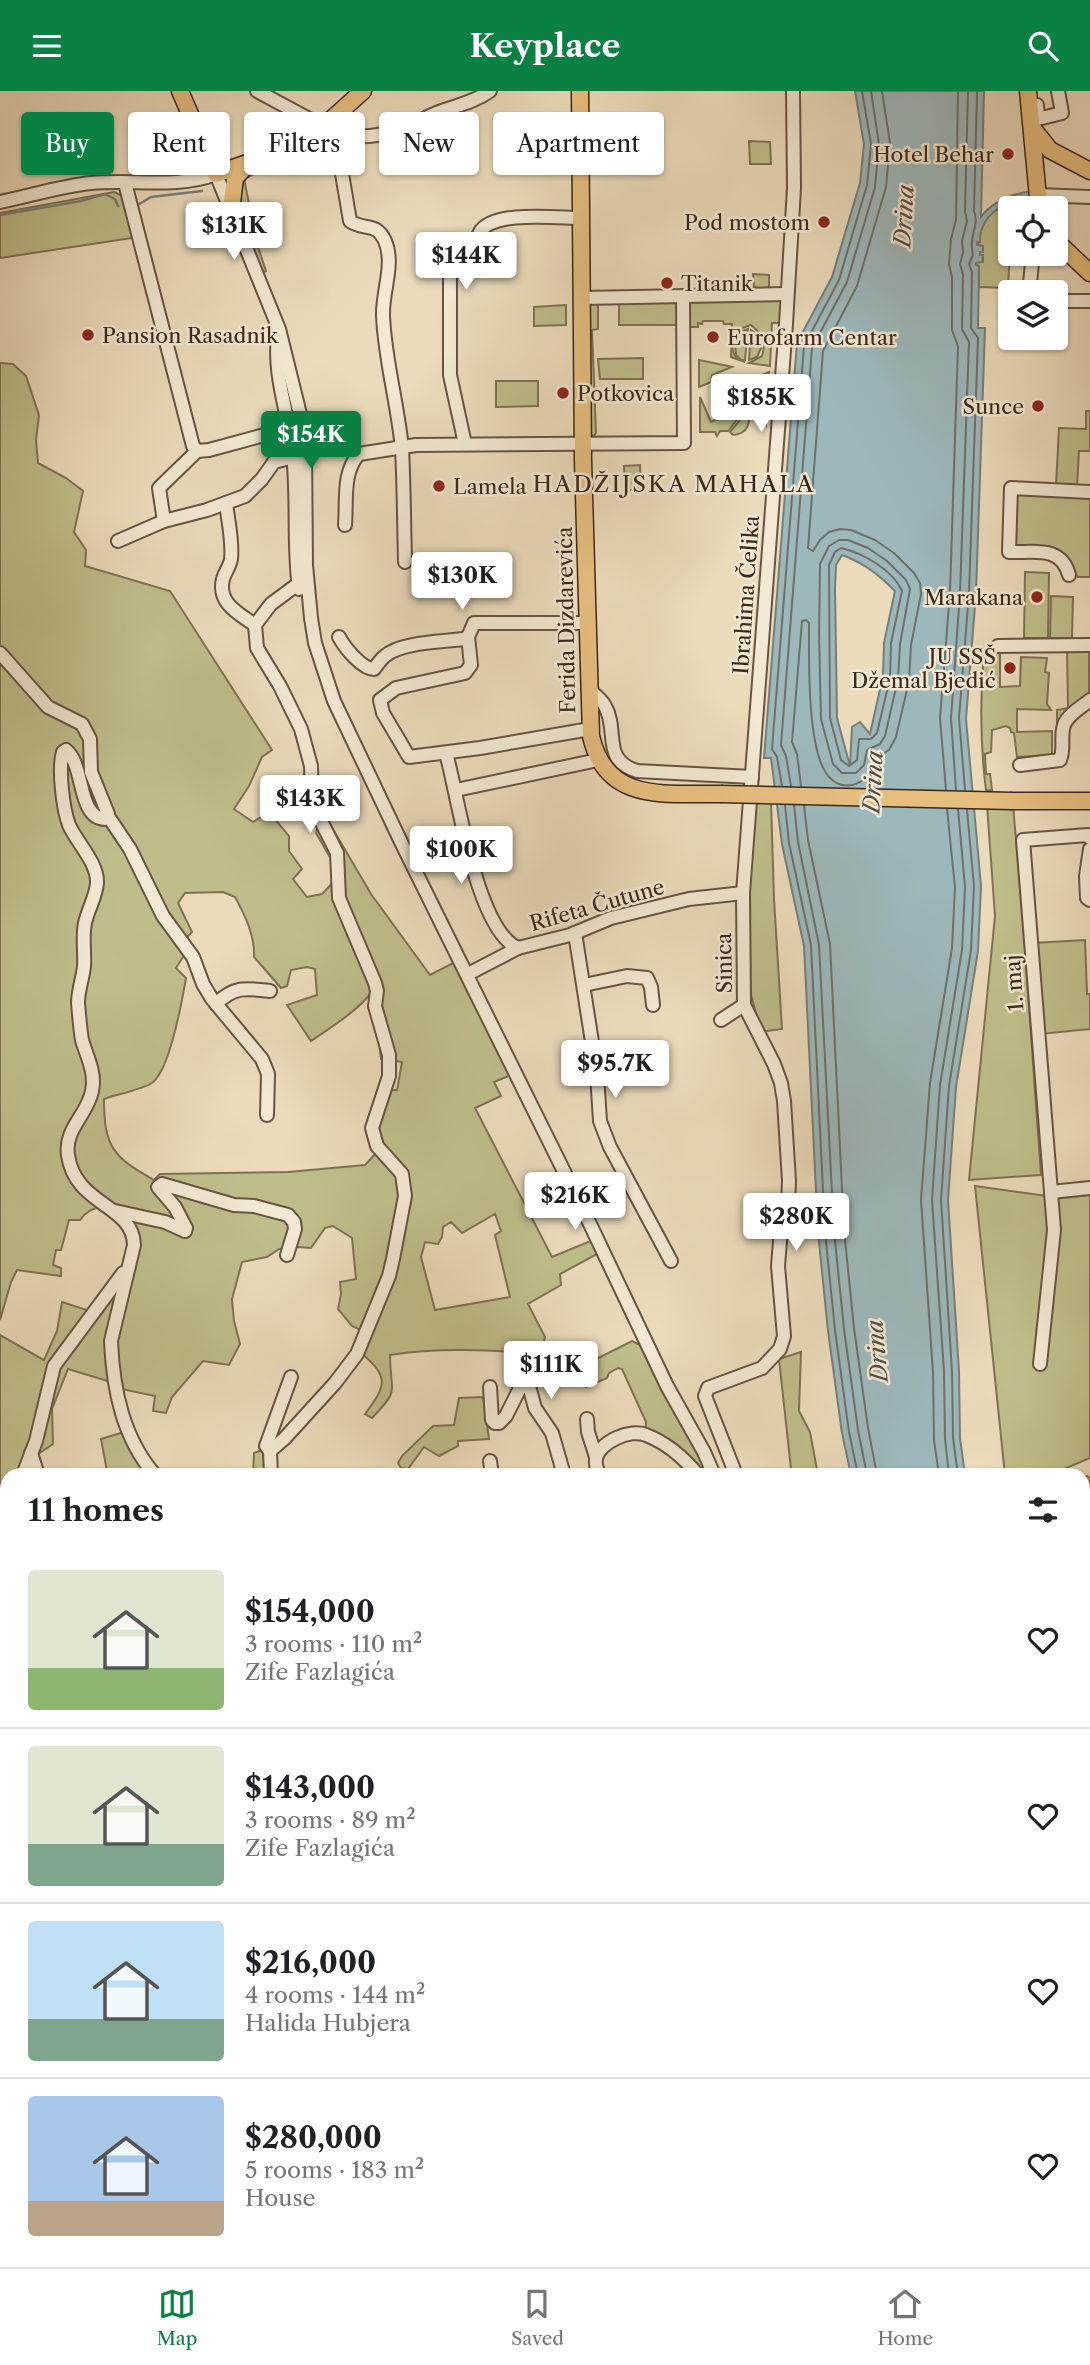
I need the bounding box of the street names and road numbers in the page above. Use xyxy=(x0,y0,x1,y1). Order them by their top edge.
street label: Ibrahima Čelika xyxy=(728,514,764,675)
street label: Ferida Dizdarevića xyxy=(552,525,580,714)
street label: Rifeta Čutune xyxy=(527,874,667,936)
street label: Sinica xyxy=(711,932,737,994)
street label: 1. maj xyxy=(1000,954,1028,1012)

